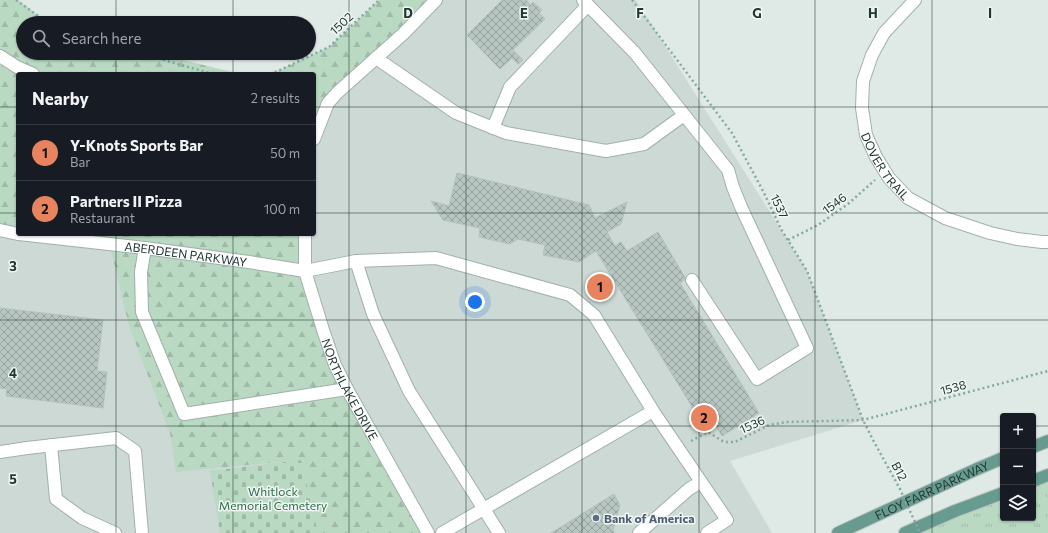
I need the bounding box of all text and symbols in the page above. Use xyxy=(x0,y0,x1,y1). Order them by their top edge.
text: D xyxy=(403,5,413,21)
text: E xyxy=(520,5,528,21)
text: F xyxy=(636,5,644,21)
text: G xyxy=(752,5,762,21)
text: H xyxy=(868,5,878,21)
text: I xyxy=(988,5,992,21)
street label: 1502 xyxy=(327,9,356,37)
search box xyxy=(16,16,316,60)
icon: search xyxy=(30,27,52,49)
text: Search here xyxy=(62,29,141,47)
text: Nearby xyxy=(32,88,89,109)
text: 2 results xyxy=(251,90,300,106)
street label: DOVER TRAIL xyxy=(859,130,913,203)
text: Y-Knots Sports Bar xyxy=(70,136,203,154)
text: 1 xyxy=(42,145,48,161)
text: 50 m xyxy=(270,145,300,161)
text: Bar xyxy=(70,154,90,170)
street label: 1546 xyxy=(819,189,849,217)
text: Partners II Pizza xyxy=(70,192,182,210)
street label: 1537 xyxy=(768,192,792,220)
text: 2 xyxy=(41,201,49,217)
text: 100 m xyxy=(264,201,300,217)
text: Restaurant xyxy=(70,210,135,226)
street label: ABERDEEN PARKWAY xyxy=(124,239,248,269)
text: 3 xyxy=(9,258,17,274)
pin: 1 xyxy=(587,272,613,302)
your location xyxy=(465,292,485,312)
street label: NORTHLAKE DRIVE xyxy=(319,337,381,442)
text: 4 xyxy=(9,365,17,381)
street label: 1538 xyxy=(939,377,967,397)
pin: 2 xyxy=(691,403,717,433)
street label: 1536 xyxy=(737,412,767,436)
map controls xyxy=(1000,413,1036,521)
button: + xyxy=(1000,413,1036,449)
button: − xyxy=(1000,449,1036,485)
street label: FLOY FARR PARKWAY xyxy=(872,458,991,522)
street label: B12 xyxy=(889,459,911,483)
text: 5 xyxy=(9,471,17,487)
park label: Whitlock Memorial Cemetery xyxy=(219,484,327,512)
button: layers xyxy=(1000,485,1036,521)
place label: Bank of America xyxy=(604,511,695,525)
marker: Bank of America xyxy=(591,513,601,523)

